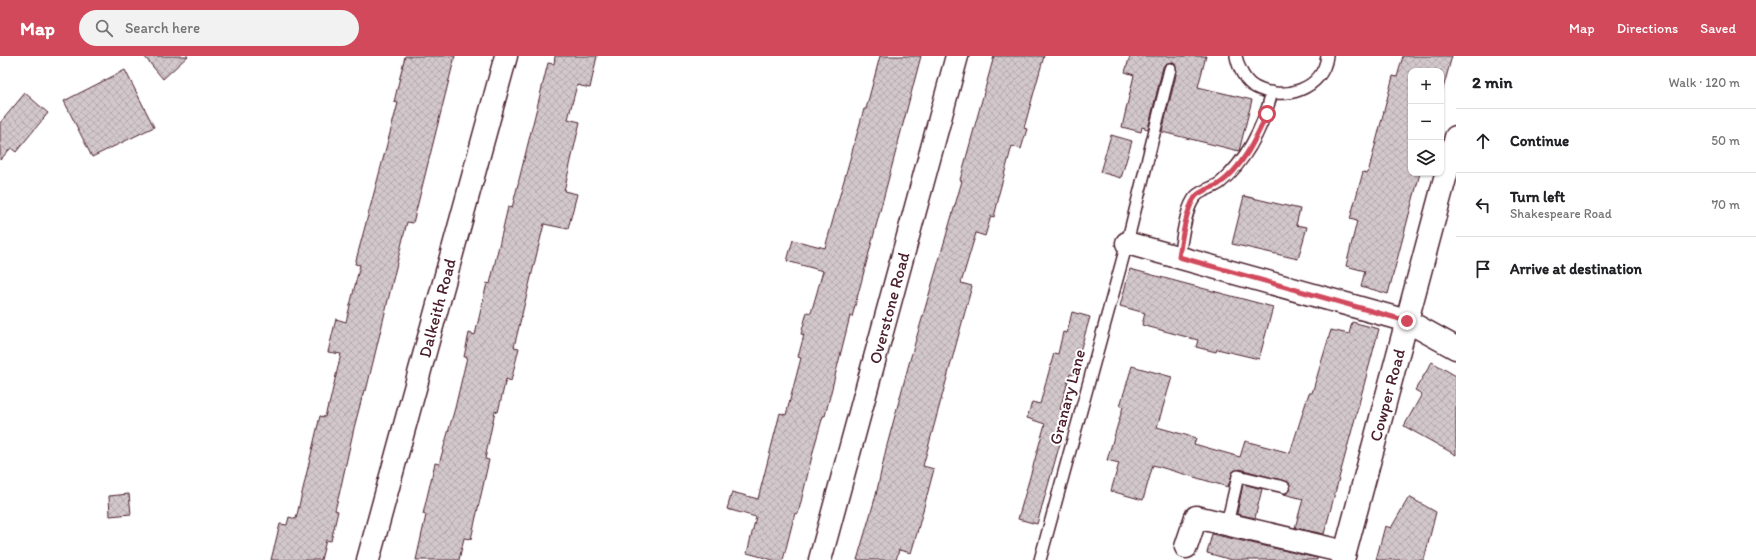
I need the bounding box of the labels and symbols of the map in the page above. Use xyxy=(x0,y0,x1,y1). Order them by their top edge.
route start xyxy=(1258,105,1276,123)
street label: Overstone Road xyxy=(864,249,914,366)
street label: Dalkeith Road xyxy=(414,256,460,360)
route end xyxy=(1398,312,1416,330)
street label: Cowper Road xyxy=(1365,346,1409,444)
street label: Granary Lane xyxy=(1045,347,1089,447)

